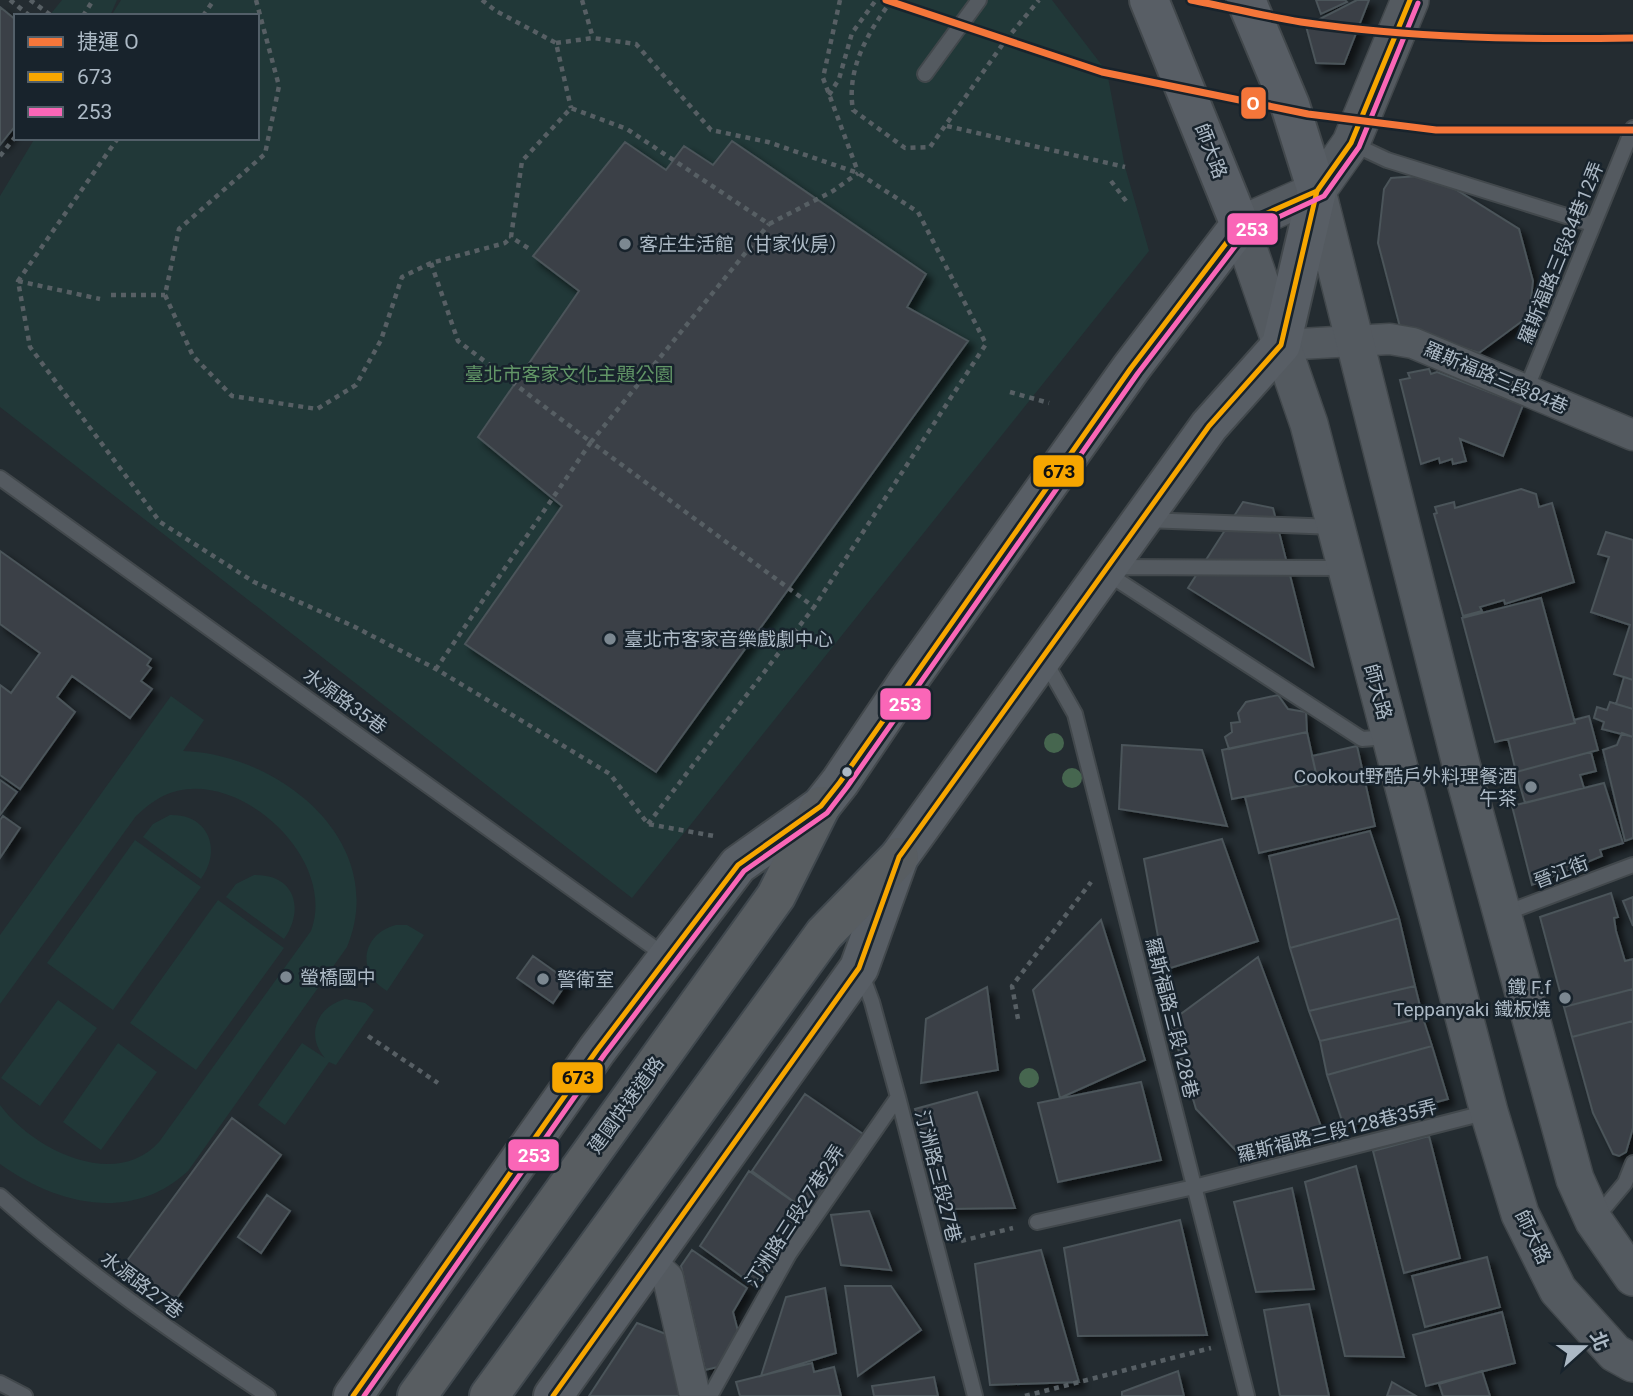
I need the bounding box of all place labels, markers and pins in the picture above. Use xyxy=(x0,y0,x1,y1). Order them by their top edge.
place label: 客庄生活館（甘家伙房） xyxy=(639,233,848,256)
marker: 客庄生活館（甘家伙房） xyxy=(617,236,633,252)
place label: 臺北市客家音樂戲劇中心 xyxy=(624,628,833,651)
marker: 臺北市客家音樂戲劇中心 xyxy=(602,631,618,647)
unlabelled marker xyxy=(840,765,854,779)
place label: Cookout野酷戶外料理餐酒 午茶 xyxy=(1294,765,1517,810)
marker: Cookout野酷戶外料理餐酒 午茶 xyxy=(1523,779,1539,795)
place label: 螢橋國中 xyxy=(300,966,376,989)
place label: 警衛室 xyxy=(557,968,614,991)
marker: 螢橋國中 xyxy=(278,969,294,985)
marker: 警衛室 xyxy=(535,971,551,987)
place label: 鐵 F.f Teppanyaki 鐵板燒 xyxy=(1393,976,1551,1021)
marker: 鐵 F.f Teppanyaki 鐵板燒 xyxy=(1557,990,1573,1006)

